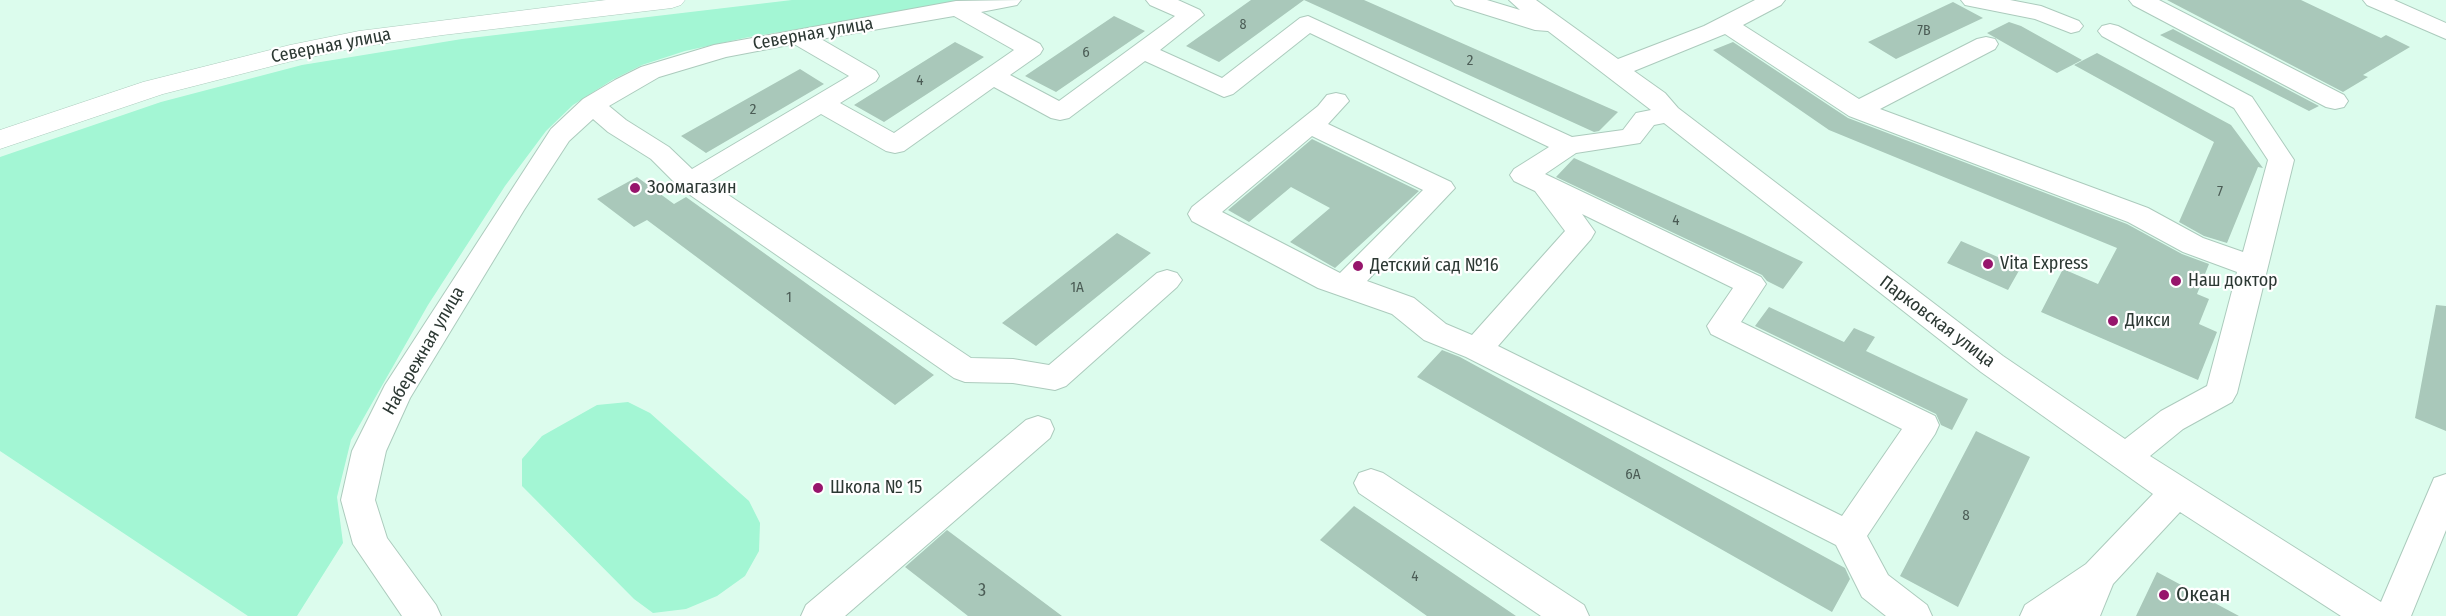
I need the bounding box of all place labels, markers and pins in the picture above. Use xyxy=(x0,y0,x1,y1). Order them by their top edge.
place label: Зоомагазин xyxy=(647,177,737,199)
marker: Зоомагазин xyxy=(628,181,642,195)
place label: Vita Express xyxy=(2000,253,2088,275)
place label: Детский сад №16 xyxy=(1370,255,1499,277)
marker: Vita Express xyxy=(1981,257,1995,271)
marker: Детский сад №16 xyxy=(1351,259,1365,273)
place label: Наш доктор xyxy=(2188,270,2278,292)
marker: Наш доктор xyxy=(2169,274,2183,288)
place label: Дикси xyxy=(2125,310,2170,332)
marker: Дикси xyxy=(2106,314,2120,328)
place label: Школа № 15 xyxy=(830,477,922,499)
marker: Школа № 15 xyxy=(811,481,825,495)
place label: Океан xyxy=(2176,582,2231,608)
marker: Океан xyxy=(2157,588,2171,602)

